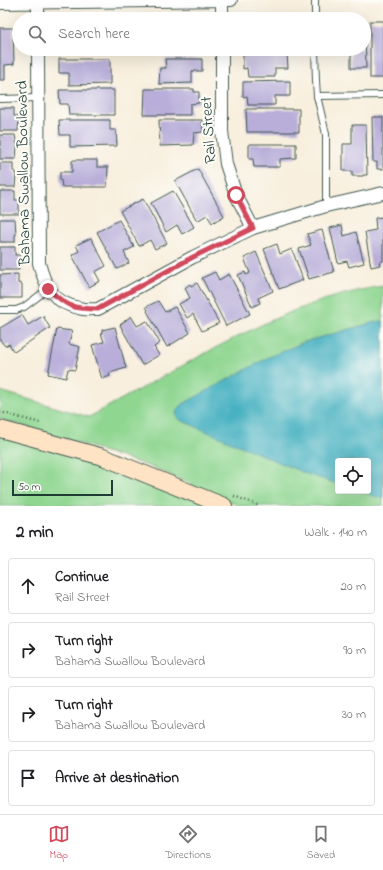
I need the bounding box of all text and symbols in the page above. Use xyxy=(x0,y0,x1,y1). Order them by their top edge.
search box xyxy=(12,12,371,56)
icon: search xyxy=(26,23,48,45)
text: Search here xyxy=(58,23,130,45)
street label: Bahama Swallow Boulevard xyxy=(10,80,38,267)
street label: Rail Street xyxy=(195,95,223,164)
route start xyxy=(227,186,245,204)
route end xyxy=(39,280,57,298)
map controls xyxy=(335,458,371,494)
button: locate xyxy=(335,458,371,494)
scale bar xyxy=(12,478,113,497)
text: 50 m xyxy=(18,479,40,495)
text: 2 min xyxy=(16,520,53,545)
text: Walk · 140 m xyxy=(304,523,367,542)
text: Continue xyxy=(55,566,109,588)
icon: ahead xyxy=(17,575,39,597)
text: 20 m xyxy=(341,577,366,596)
text: Rail Street xyxy=(55,588,110,607)
text: Turn right xyxy=(55,630,113,652)
icon: right xyxy=(17,639,39,661)
text: 90 m xyxy=(343,641,366,660)
text: Bahama Swallow Boulevard xyxy=(55,652,205,671)
text: Turn right xyxy=(55,694,113,716)
icon: right xyxy=(17,703,39,725)
text: 30 m xyxy=(342,705,366,724)
text: Bahama Swallow Boulevard xyxy=(55,716,205,735)
icon: arrive xyxy=(17,767,39,789)
text: Arrive at destination xyxy=(55,767,179,789)
tab: Map xyxy=(48,823,70,863)
tab: Directions xyxy=(165,823,211,863)
tab: Saved xyxy=(307,823,335,863)

